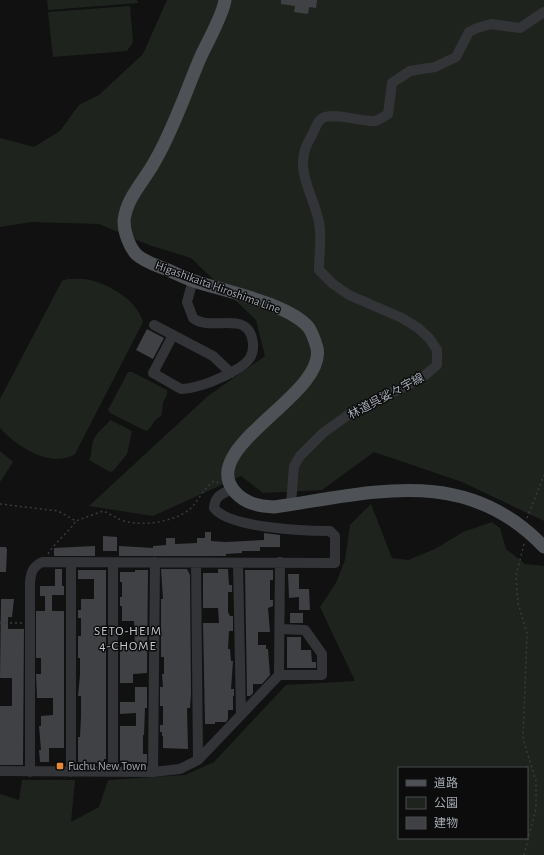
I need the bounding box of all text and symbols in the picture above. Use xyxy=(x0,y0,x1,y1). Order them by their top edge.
street label: Higashikaita Hiroshima Line xyxy=(154,259,282,315)
street label: 林道呉娑々宇線 xyxy=(346,370,426,421)
district label: SETO-HEIM 4-CHOME xyxy=(94,625,162,653)
place label: Fuchu New Town xyxy=(68,760,146,772)
marker: Fuchu New Town xyxy=(55,761,65,771)
legend xyxy=(398,767,528,839)
text: 道路 xyxy=(434,776,458,789)
text: 公園 xyxy=(434,797,458,809)
text: 建物 xyxy=(434,816,458,829)

